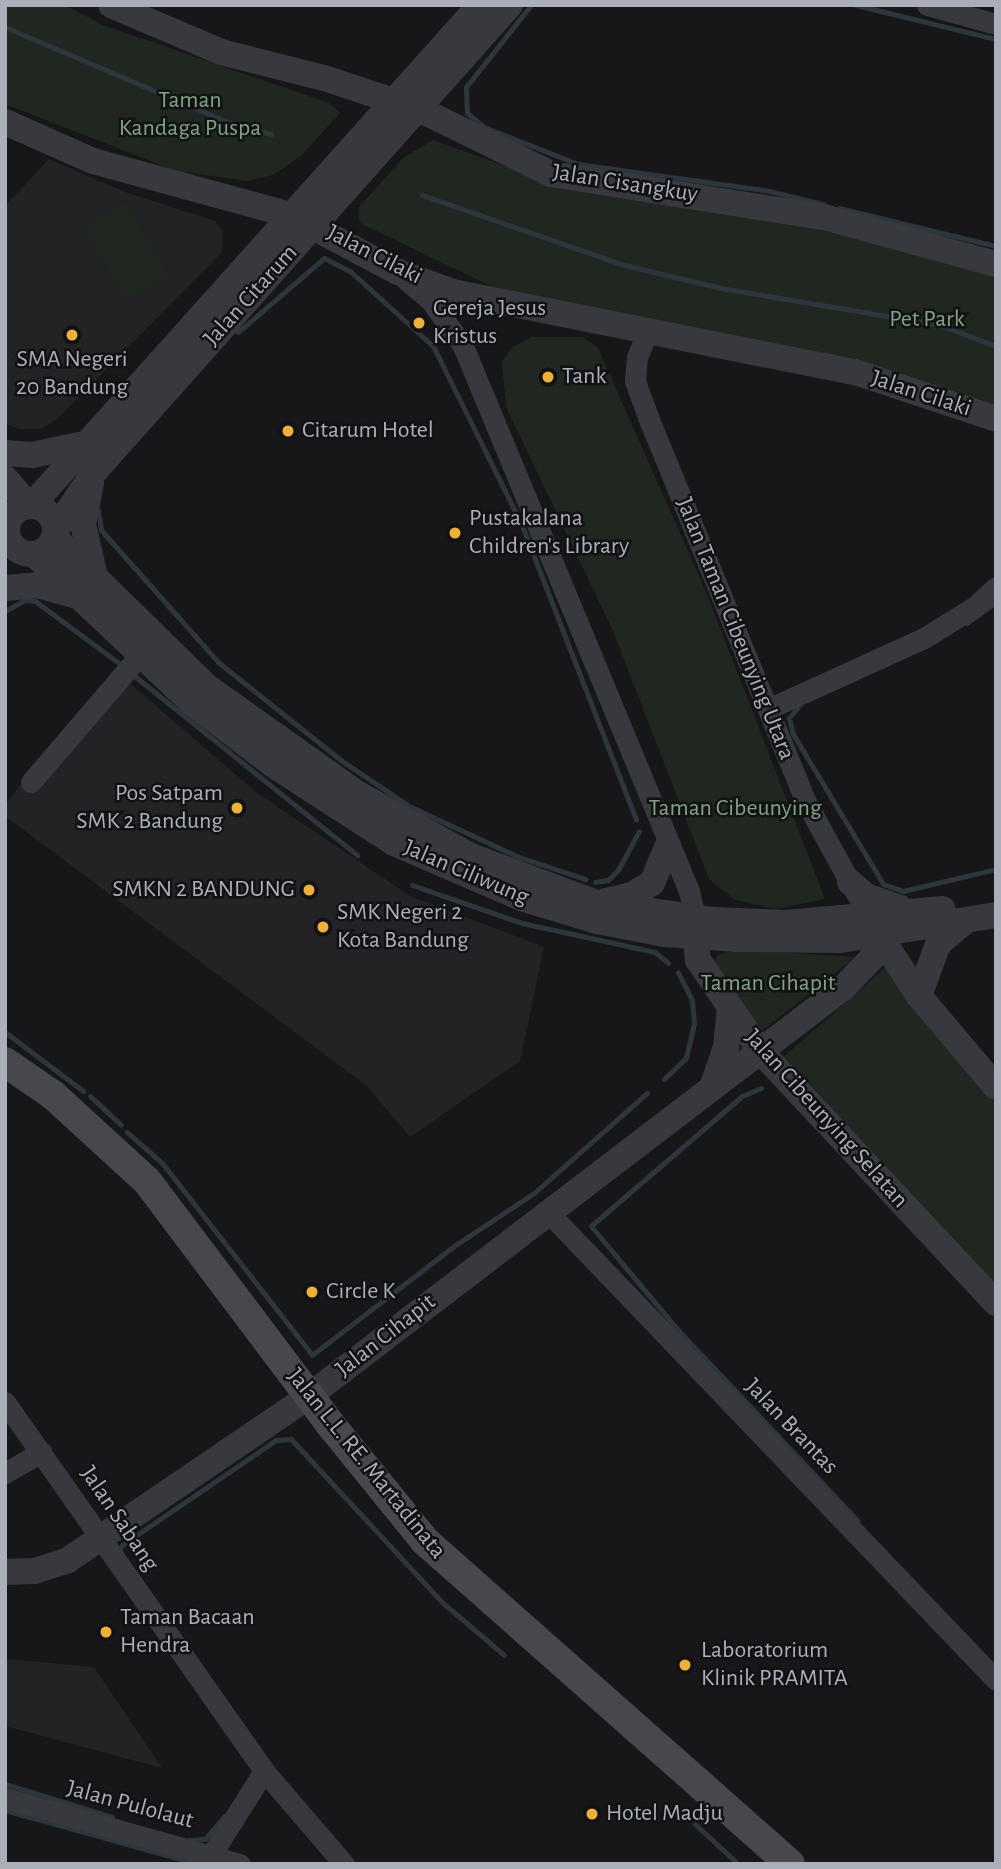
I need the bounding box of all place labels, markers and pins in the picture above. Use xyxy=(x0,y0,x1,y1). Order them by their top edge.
place label: Gereja Jesus Kristus xyxy=(433,295,546,351)
marker: Gereja Jesus Kristus xyxy=(411,315,427,331)
marker: SMA Negeri 20 Bandung xyxy=(64,327,80,343)
place label: SMA Negeri 20 Bandung xyxy=(16,346,128,402)
place label: Tank xyxy=(562,363,606,391)
marker: Tank xyxy=(540,369,556,385)
place label: Citarum Hotel xyxy=(302,417,434,445)
marker: Citarum Hotel xyxy=(280,423,296,439)
place label: Pustakalana Children's Library xyxy=(469,505,629,561)
marker: Pustakalana Children's Library xyxy=(447,525,463,541)
place label: Pos Satpam SMK 2 Bandung xyxy=(76,780,223,836)
marker: Pos Satpam SMK 2 Bandung xyxy=(229,800,245,816)
place label: SMKN 2 BANDUNG xyxy=(112,876,295,904)
marker: SMKN 2 BANDUNG xyxy=(301,882,317,898)
place label: SMK Negeri 2 Kota Bandung xyxy=(337,899,469,955)
marker: SMK Negeri 2 Kota Bandung xyxy=(315,919,331,935)
place label: Circle K xyxy=(326,1278,395,1306)
marker: Circle K xyxy=(304,1284,320,1300)
place label: Taman Bacaan Hendra xyxy=(120,1604,255,1660)
marker: Taman Bacaan Hendra xyxy=(98,1624,114,1640)
place label: Laboratorium Klinik PRAMITA xyxy=(701,1637,848,1693)
marker: Laboratorium Klinik PRAMITA xyxy=(675,1655,695,1675)
place label: Hotel Madju xyxy=(606,1800,723,1828)
marker: Hotel Madju xyxy=(584,1806,600,1822)

